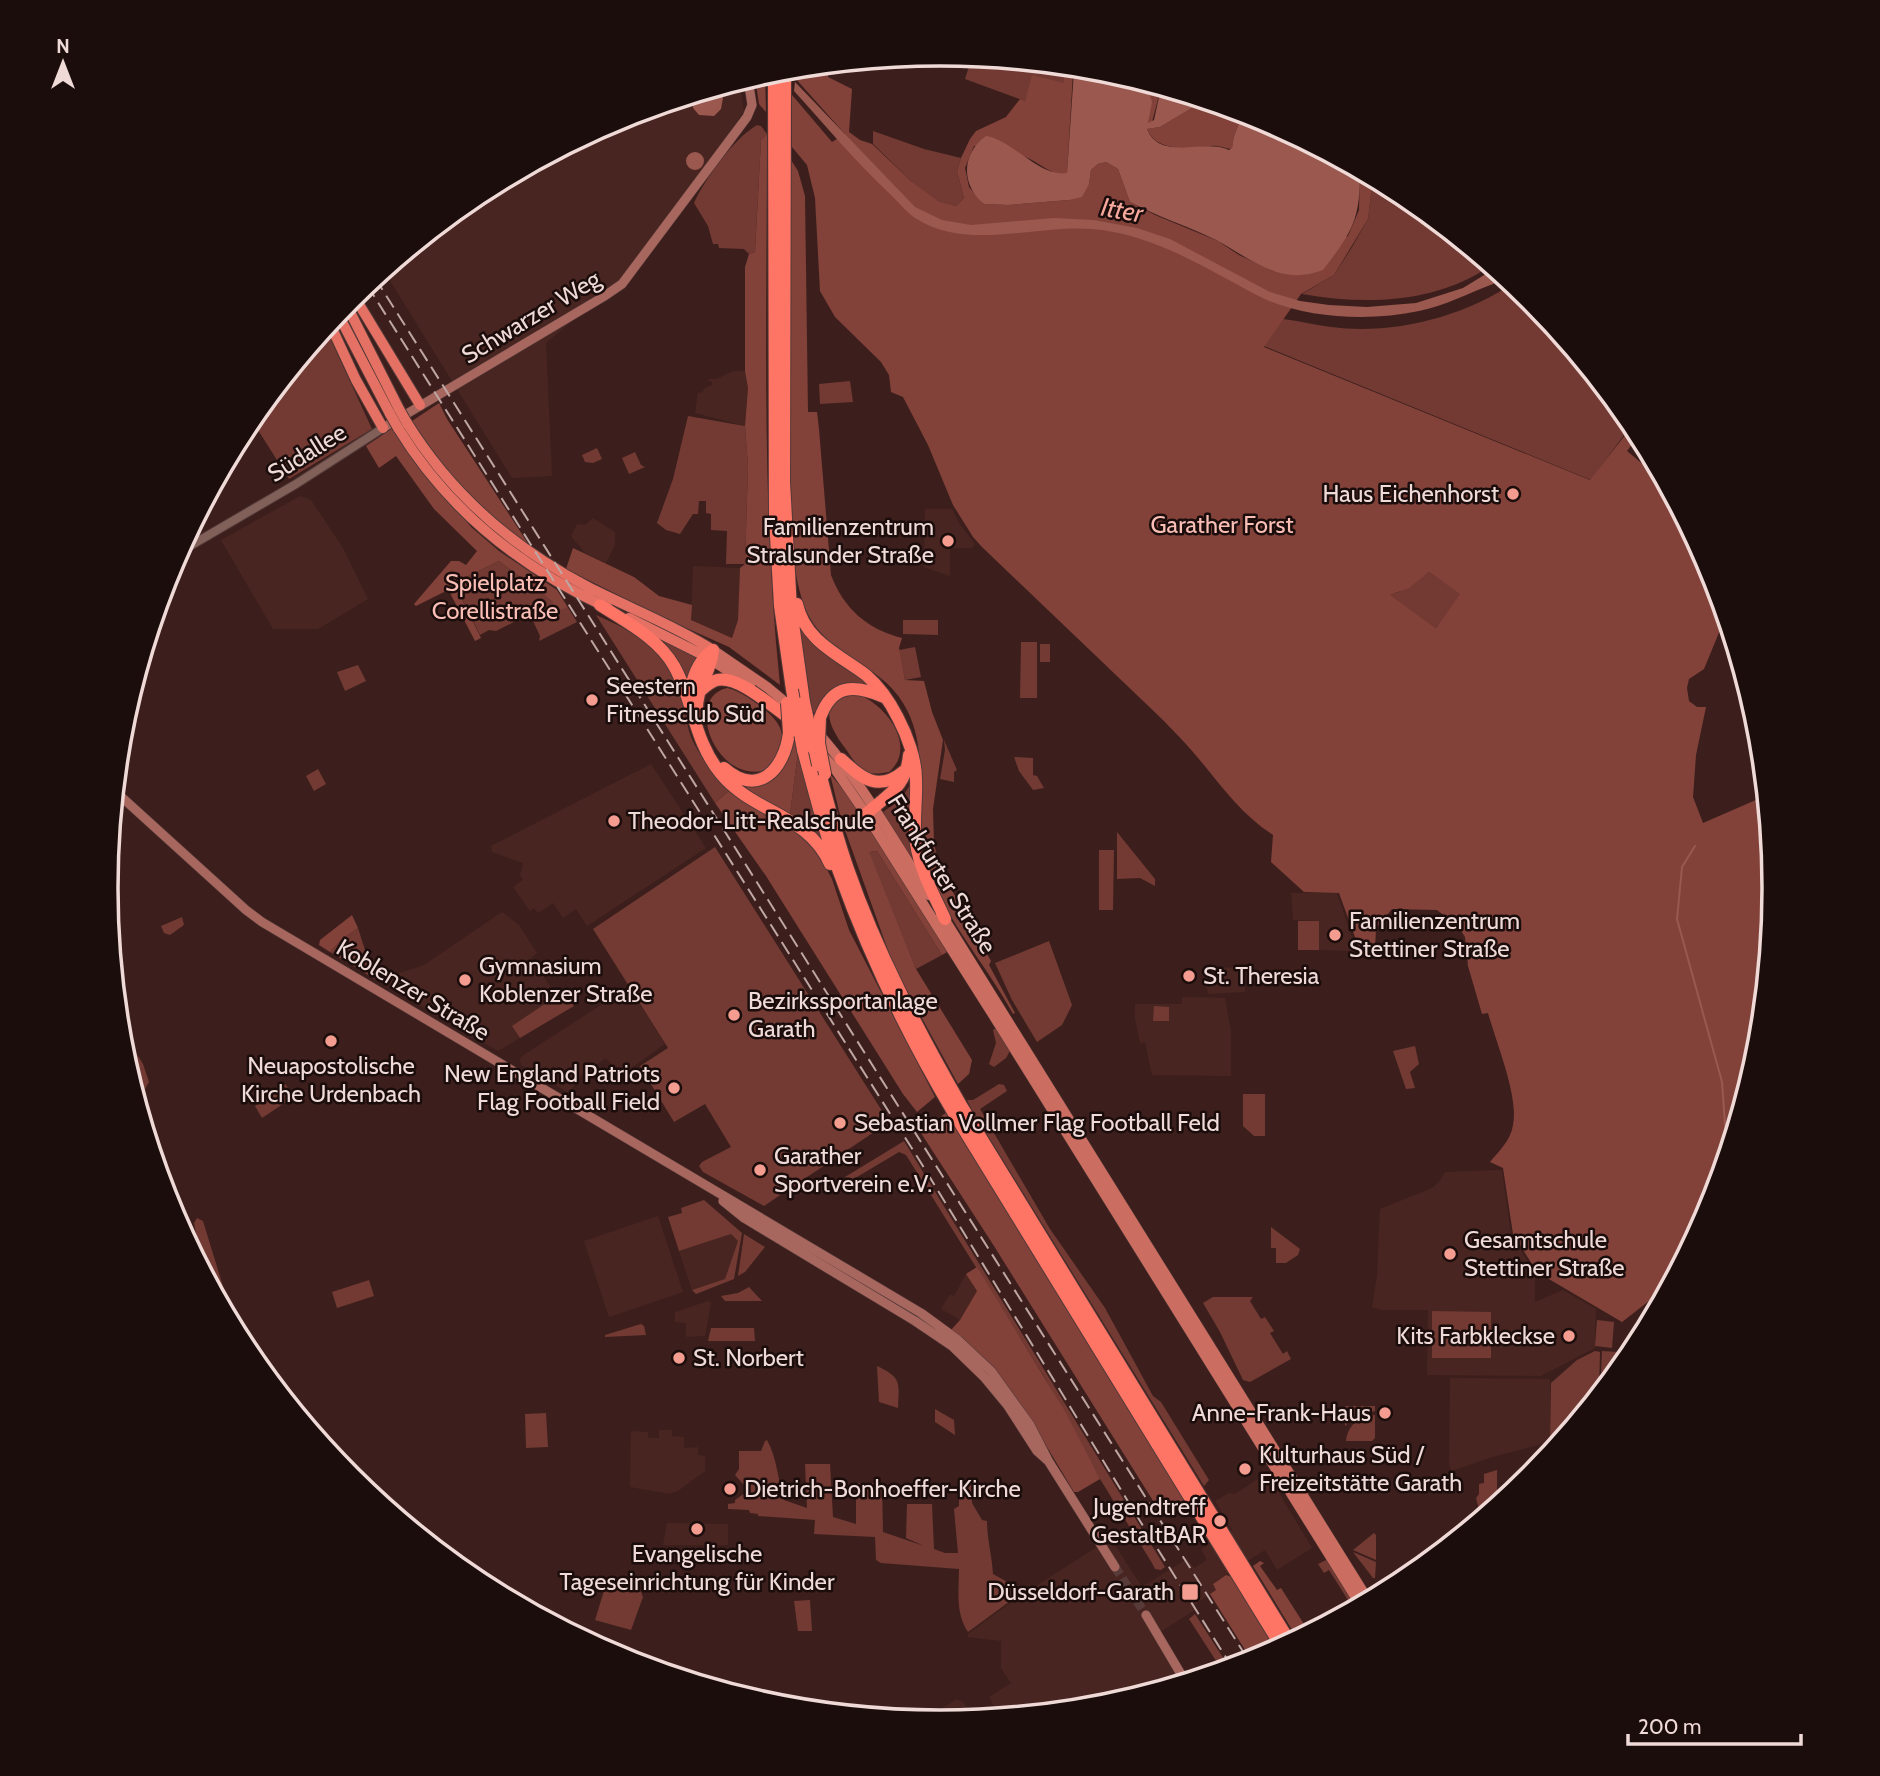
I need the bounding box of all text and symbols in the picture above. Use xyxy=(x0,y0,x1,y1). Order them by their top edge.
north arrow xyxy=(28,28,98,98)
text: N xyxy=(56,35,70,58)
water label: Itter xyxy=(1099,191,1146,230)
street label: Schwarzer Weg xyxy=(456,263,606,369)
street label: Südallee xyxy=(262,417,351,488)
place label: Haus Eichenhorst xyxy=(1323,479,1499,508)
marker: Haus Eichenhorst xyxy=(1505,486,1521,502)
park label: Garather Forst xyxy=(1150,510,1294,539)
place label: Familienzentrum Stralsunder Straße xyxy=(746,512,934,569)
marker: Familienzentrum Stralsunder Straße xyxy=(940,533,956,549)
park label: Spielplatz Corellistraße xyxy=(432,568,558,625)
place label: Seestern Fitnessclub Süd xyxy=(606,671,765,728)
marker: Seestern Fitnessclub Süd xyxy=(584,692,600,708)
street label: Frankfurter Straße xyxy=(882,789,1003,959)
place label: Theodor-Litt-Realschule xyxy=(628,806,874,835)
marker: Theodor-Litt-Realschule xyxy=(606,813,622,829)
place label: Familienzentrum Stettiner Straße xyxy=(1349,906,1520,963)
marker: Familienzentrum Stettiner Straße xyxy=(1327,927,1343,943)
street label: Koblenzer Straße xyxy=(331,932,495,1047)
place label: Gymnasium Koblenzer Straße xyxy=(479,951,653,1008)
place label: St. Theresia xyxy=(1203,961,1320,990)
marker: St. Theresia xyxy=(1181,968,1197,984)
marker: Gymnasium Koblenzer Straße xyxy=(457,972,473,988)
place label: Bezirkssportanlage Garath xyxy=(748,986,938,1043)
marker: Bezirkssportanlage Garath xyxy=(726,1007,742,1023)
marker: Neuapostolische Kirche Urdenbach xyxy=(323,1033,339,1049)
place label: Neuapostolische Kirche Urdenbach xyxy=(241,1051,421,1108)
place label: New England Patriots Flag Football Field xyxy=(444,1059,660,1116)
marker: New England Patriots Flag Football Field xyxy=(666,1080,682,1096)
place label: Sebastian Vollmer Flag Football Feld xyxy=(854,1108,1220,1137)
marker: Sebastian Vollmer Flag Football Feld xyxy=(832,1115,848,1131)
place label: Garather Sportverein e.V. xyxy=(774,1141,932,1198)
marker: Garather Sportverein e.V. xyxy=(752,1162,768,1178)
place label: Gesamtschule Stettiner Straße xyxy=(1464,1225,1625,1282)
marker: Gesamtschule Stettiner Straße xyxy=(1442,1246,1458,1262)
place label: Kits Farbkleckse xyxy=(1396,1321,1555,1350)
marker: Kits Farbkleckse xyxy=(1561,1328,1577,1344)
place label: St. Norbert xyxy=(693,1343,804,1372)
marker: St. Norbert xyxy=(671,1350,687,1366)
place label: Anne-Frank-Haus xyxy=(1192,1398,1371,1427)
marker: Anne-Frank-Haus xyxy=(1377,1405,1393,1421)
place label: Kulturhaus Süd / Freizeitstätte Garath xyxy=(1259,1440,1462,1497)
marker: Kulturhaus Süd / Freizeitstätte Garath xyxy=(1237,1461,1253,1477)
place label: Dietrich-Bonhoeffer-Kirche xyxy=(744,1474,1021,1503)
marker: Dietrich-Bonhoeffer-Kirche xyxy=(722,1481,738,1497)
place label: Jugendtreff GestaltBAR xyxy=(1091,1492,1207,1549)
marker: Jugendtreff GestaltBAR xyxy=(1212,1513,1228,1529)
marker: Evangelische Tageseinrichtung für Kinder xyxy=(689,1521,705,1537)
place label: Evangelische Tageseinrichtung für Kinder xyxy=(560,1539,835,1596)
place label: Düsseldorf-Garath xyxy=(987,1577,1174,1606)
marker: Düsseldorf-Garath xyxy=(1180,1582,1200,1602)
scale bar xyxy=(1628,1702,1801,1746)
text: 200 m xyxy=(1638,1714,1701,1739)

